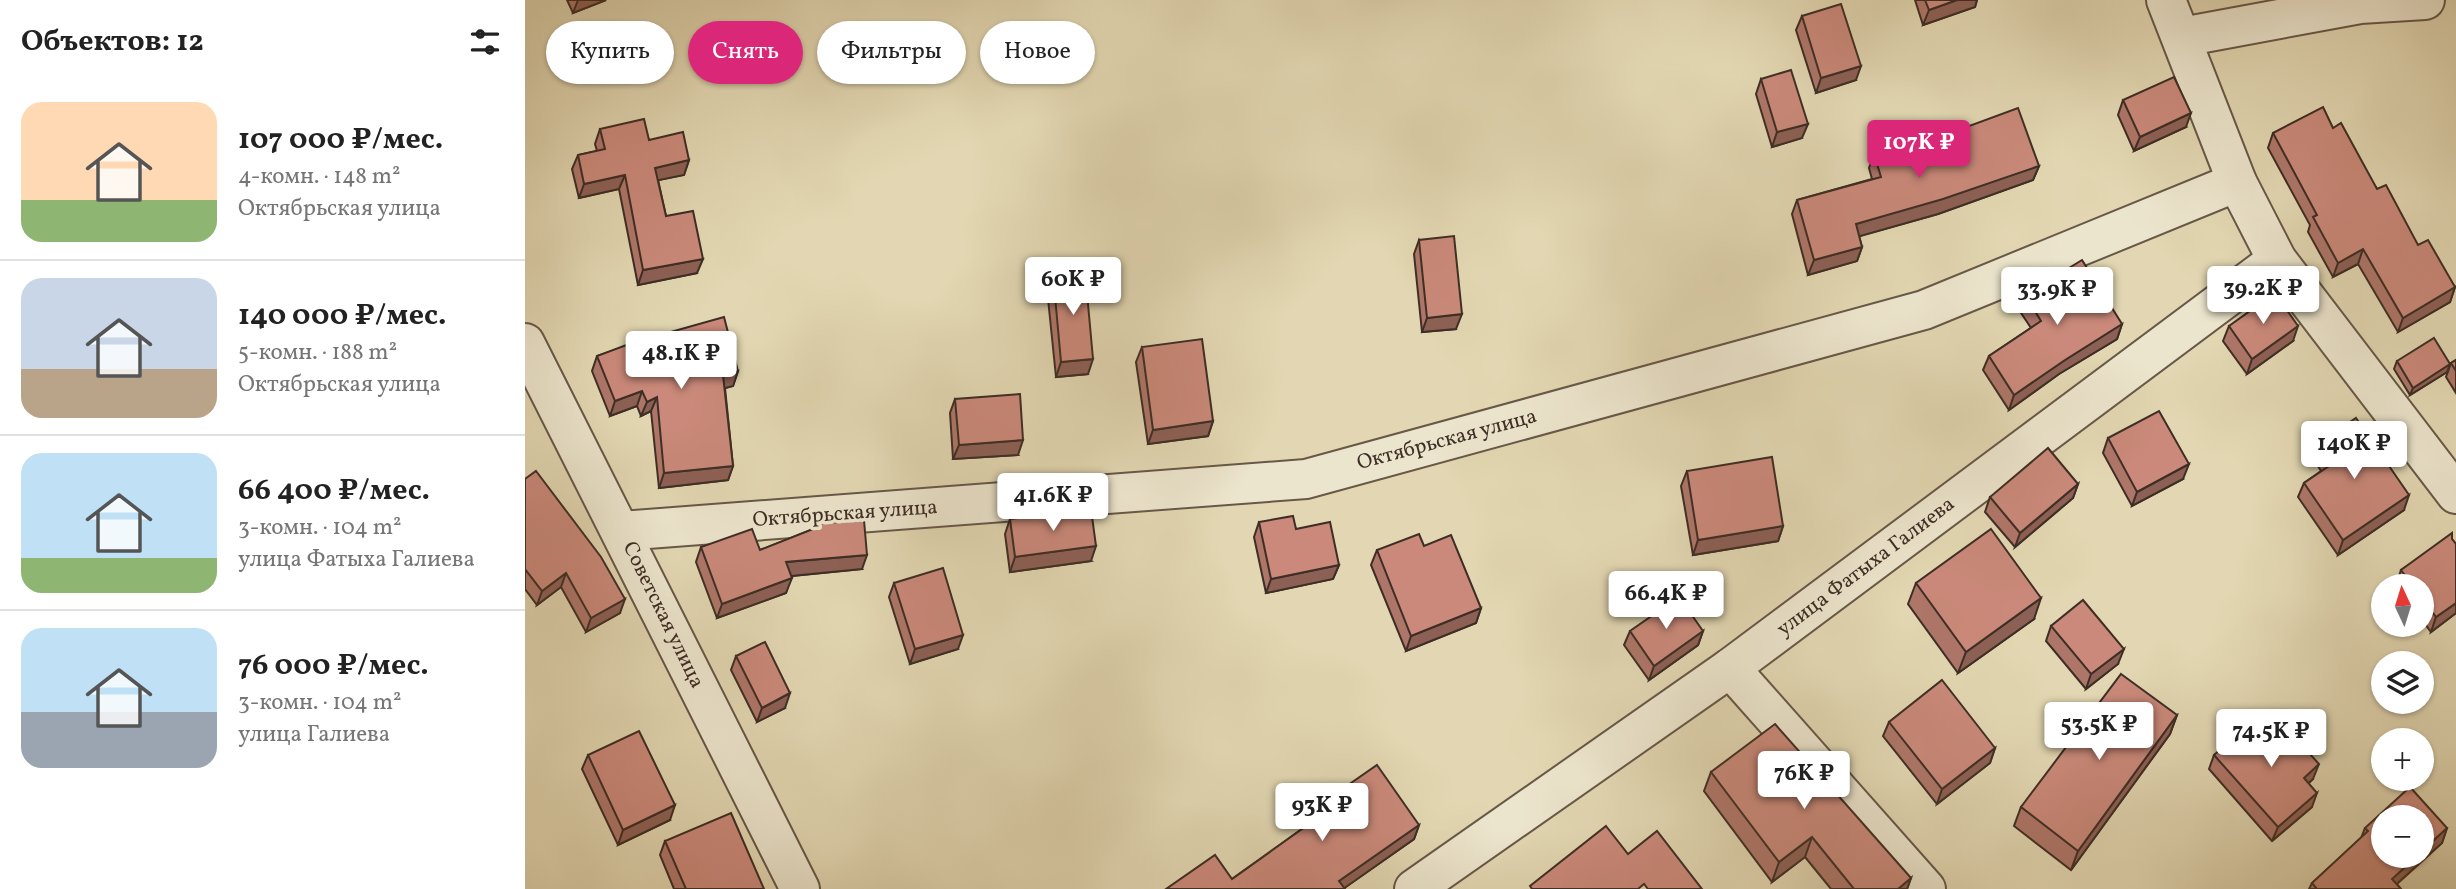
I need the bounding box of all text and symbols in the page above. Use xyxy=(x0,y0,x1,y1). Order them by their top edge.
text: Объектов: 12 xyxy=(21,21,204,63)
chip: Купить xyxy=(546,21,674,84)
chip: Снять xyxy=(688,21,803,84)
chip: Фильтры xyxy=(817,21,966,84)
chip: Новое xyxy=(980,21,1095,84)
icon: filters xyxy=(466,23,504,61)
text: 107 000 ₽/мес. xyxy=(238,119,443,161)
pin: 107K ₽ xyxy=(1862,120,1976,180)
text: 107K ₽ xyxy=(1883,127,1955,159)
icon: home xyxy=(77,130,161,214)
text: 4-комн. · 148 m² xyxy=(238,161,401,193)
text: Октябрьская улица xyxy=(238,193,441,225)
pin: 60K ₽ xyxy=(1024,258,1122,317)
text: 60K ₽ xyxy=(1041,264,1105,296)
pin: 39.2K ₽ xyxy=(2198,266,2328,326)
pin: 33.9K ₽ xyxy=(1992,268,2122,327)
text: 39.2K ₽ xyxy=(2223,273,2303,305)
text: 33.9K ₽ xyxy=(2017,274,2097,306)
text: 140 000 ₽/мес. xyxy=(238,295,447,337)
icon: home xyxy=(77,306,161,390)
pin: 48.1K ₽ xyxy=(616,332,746,391)
text: 5-комн. · 188 m² xyxy=(238,337,397,369)
text: 48.1K ₽ xyxy=(642,338,720,370)
text: Октябрьская улица xyxy=(238,369,441,401)
street label: Октябрьская улица xyxy=(1354,402,1540,478)
pin: 140K ₽ xyxy=(2297,421,2411,481)
text: 140K ₽ xyxy=(2317,428,2391,460)
text: 66 400 ₽/мес. xyxy=(238,470,430,512)
pin: 41.6K ₽ xyxy=(988,474,1118,533)
text: 41.6K ₽ xyxy=(1013,480,1093,512)
icon: home xyxy=(77,481,161,565)
street label: улица Фатыха Галиева xyxy=(1771,490,1961,644)
street label: Октябрьская улица xyxy=(752,493,938,535)
text: 3-комн. · 104 m² xyxy=(238,512,402,544)
street label: Советская улица xyxy=(615,537,711,693)
text: улица Фатыха Галиева xyxy=(238,544,475,576)
pin: 66.4K ₽ xyxy=(1601,572,1731,631)
north arrow xyxy=(2371,574,2434,637)
map controls xyxy=(2371,574,2434,868)
text: 66.4K ₽ xyxy=(1625,578,1707,610)
text: 76 000 ₽/мес. xyxy=(238,645,429,687)
button: layers xyxy=(2371,651,2434,714)
icon: home xyxy=(77,656,161,740)
text: 3-комн. · 104 m² xyxy=(238,687,402,719)
pin: 53.5K ₽ xyxy=(2034,702,2164,762)
text: 53.5K ₽ xyxy=(2060,709,2138,741)
pin: 74.5K ₽ xyxy=(2206,710,2336,769)
text: 74.5K ₽ xyxy=(2232,716,2310,748)
text: улица Галиева xyxy=(238,719,390,751)
button: + xyxy=(2371,728,2434,791)
pin: 76K ₽ xyxy=(1755,752,1853,811)
text: 76K ₽ xyxy=(1774,758,1834,790)
pin: 93K ₽ xyxy=(1273,784,1371,843)
text: 93K ₽ xyxy=(1291,790,1353,822)
button: − xyxy=(2371,805,2434,868)

